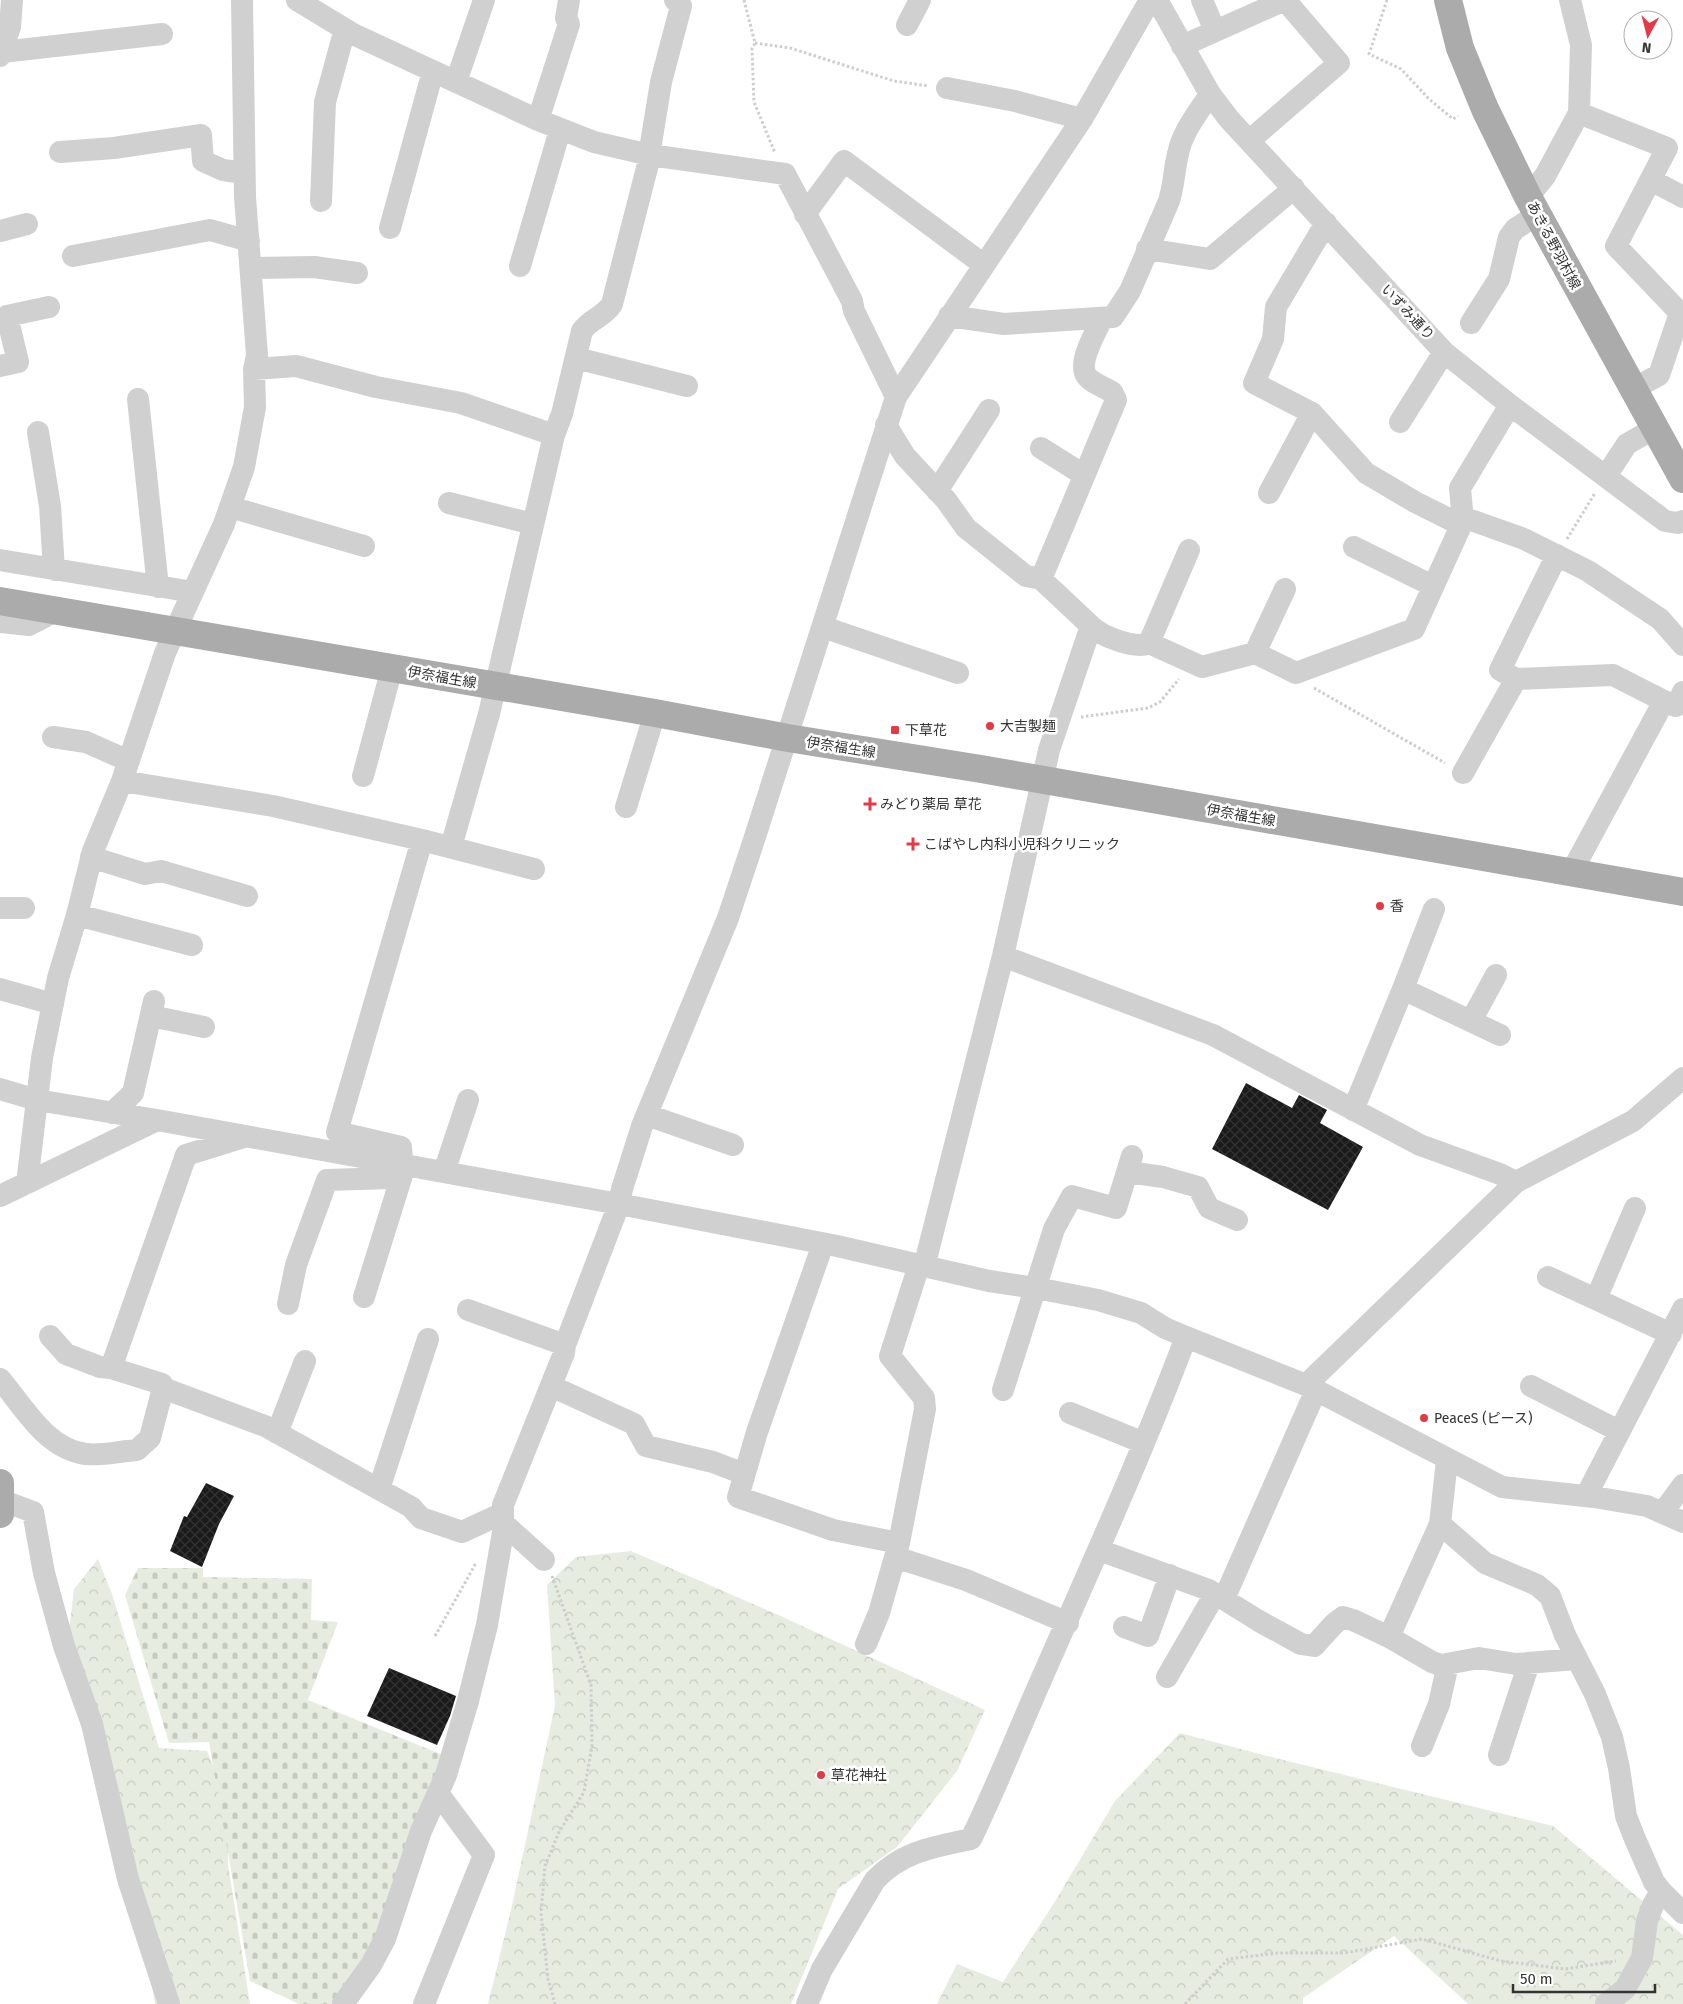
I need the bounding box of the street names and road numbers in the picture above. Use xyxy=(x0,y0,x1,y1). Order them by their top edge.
street label: あきる野羽村線 xyxy=(1523,198,1584,292)
street label: いずみ通り xyxy=(1378,281,1438,344)
street label: 伊奈福生線 xyxy=(406,663,478,692)
street label: 伊奈福生線 xyxy=(805,734,877,761)
street label: 伊奈福生線 xyxy=(1205,801,1277,830)

